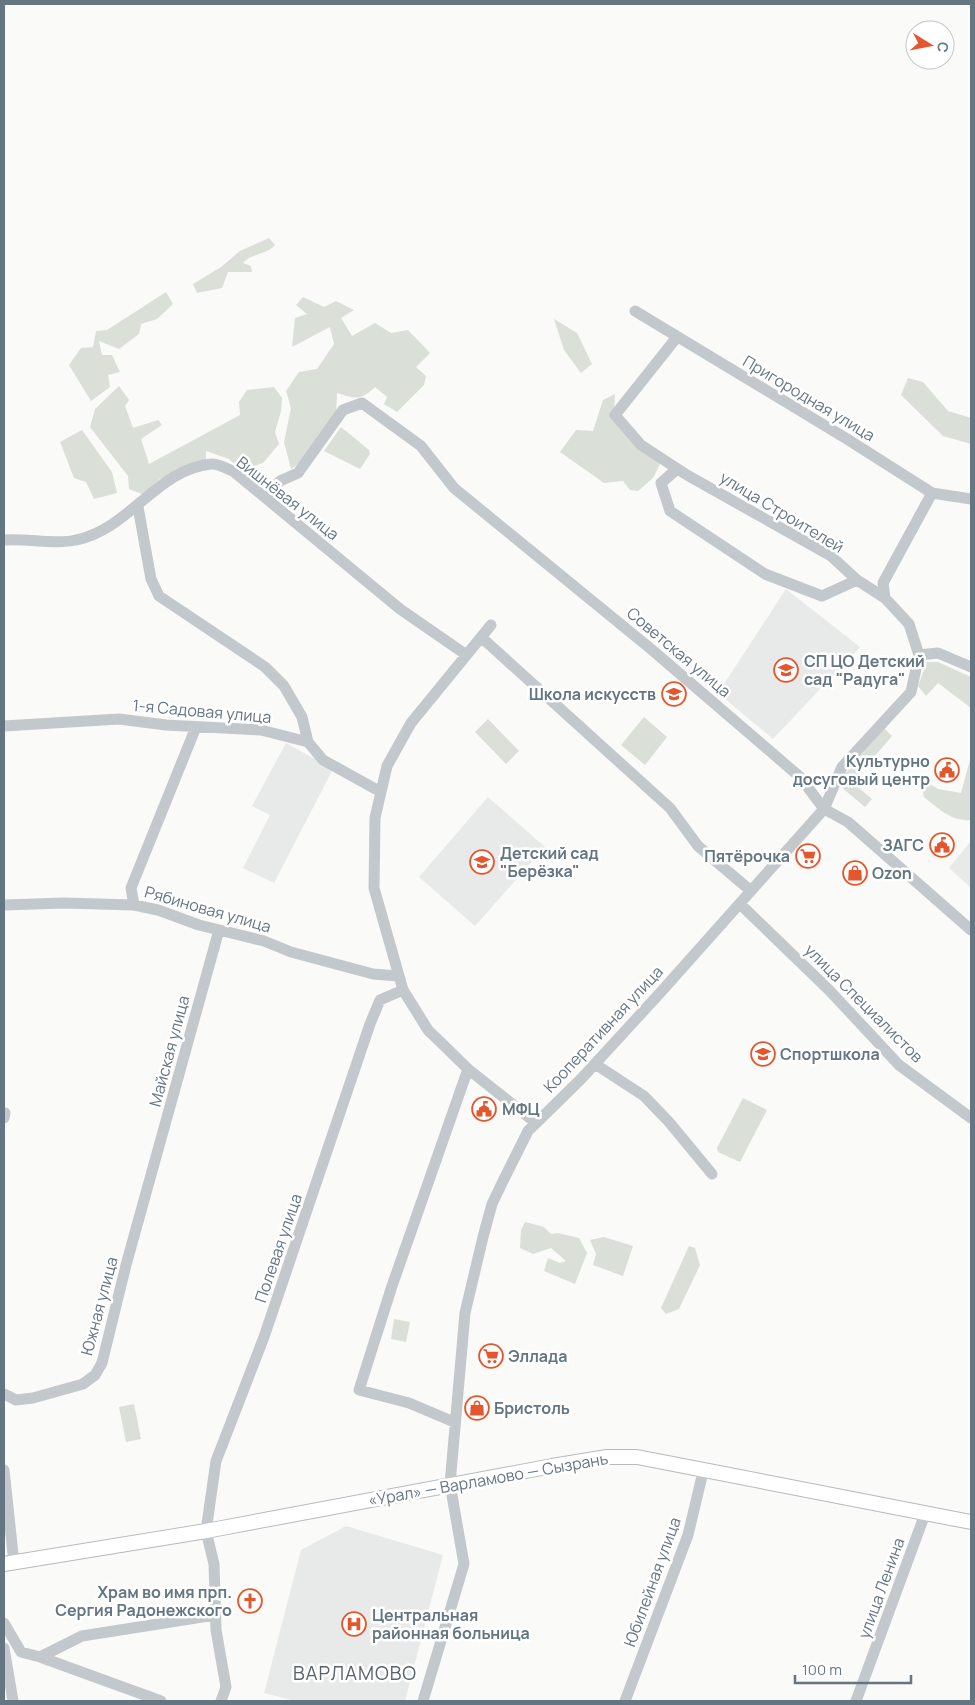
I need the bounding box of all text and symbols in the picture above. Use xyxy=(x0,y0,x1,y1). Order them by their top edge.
north arrow xyxy=(905,20,955,70)
text: С xyxy=(933,41,954,54)
street label: Пригородная улица xyxy=(739,350,879,446)
street label: Вишнёвая улица xyxy=(232,451,344,545)
street label: улица Строителей xyxy=(716,466,848,558)
street label: Советская улица xyxy=(622,602,736,702)
place label: СП ЦО Детский сад "Радуга" xyxy=(804,650,925,690)
school or university icon: СП ЦО Детский сад "Радуга" xyxy=(773,657,799,683)
school or university icon: Школа искусств xyxy=(661,681,687,707)
place label: Школа искусств xyxy=(529,683,656,705)
street label: 1-я Садовая улица xyxy=(132,694,272,728)
place label: Культурно досуговый центр xyxy=(793,750,930,790)
public building icon: Культурно досуговый центр xyxy=(934,757,960,783)
public building icon: ЗАГС xyxy=(929,832,955,858)
place label: ЗАГС xyxy=(882,834,924,856)
place label: Детский сад "Берёзка" xyxy=(500,842,599,882)
supermarket icon: Пятёрочка xyxy=(795,843,821,869)
place label: Пятёрочка xyxy=(704,845,790,867)
school or university icon: Детский сад "Берёзка" xyxy=(469,849,495,875)
shop icon: Ozon xyxy=(842,860,868,886)
place label: Ozon xyxy=(872,862,912,884)
street label: Рябиновая улица xyxy=(142,880,274,938)
street label: улица Специалистов xyxy=(800,939,928,1067)
street label: Кооперативная улица xyxy=(538,961,668,1097)
street label: Майская улица xyxy=(144,993,194,1109)
school or university icon: Спортшкола xyxy=(750,1041,776,1067)
place label: Спортшкола xyxy=(780,1043,880,1065)
public building icon: МФЦ xyxy=(471,1096,497,1122)
place label: МФЦ xyxy=(502,1098,540,1120)
street label: Полевая улица xyxy=(249,1191,307,1305)
street label: Южная улица xyxy=(75,1254,123,1358)
supermarket icon: Эллада xyxy=(478,1343,504,1369)
place label: Эллада xyxy=(508,1345,567,1367)
shop icon: Бристоль xyxy=(464,1395,490,1421)
place label: Бристоль xyxy=(494,1397,570,1419)
street label: «Урал» — Варламово — Сызрань xyxy=(366,1447,610,1511)
street label: Юбилейная улица xyxy=(618,1514,686,1650)
street label: улица Ленина xyxy=(853,1535,909,1641)
place label: Храм во имя прп. Сергия Радонежского xyxy=(55,1581,232,1621)
church icon: Храм во имя прп. Сергия Радонежского xyxy=(237,1588,263,1614)
place label: Центральная районная больница xyxy=(372,1604,530,1644)
hospital icon: Центральная районная больница xyxy=(341,1611,367,1637)
scale bar xyxy=(795,1652,911,1684)
text: 100 m xyxy=(802,1659,842,1680)
district label: ВАРЛАМОВО xyxy=(293,1660,417,1686)

